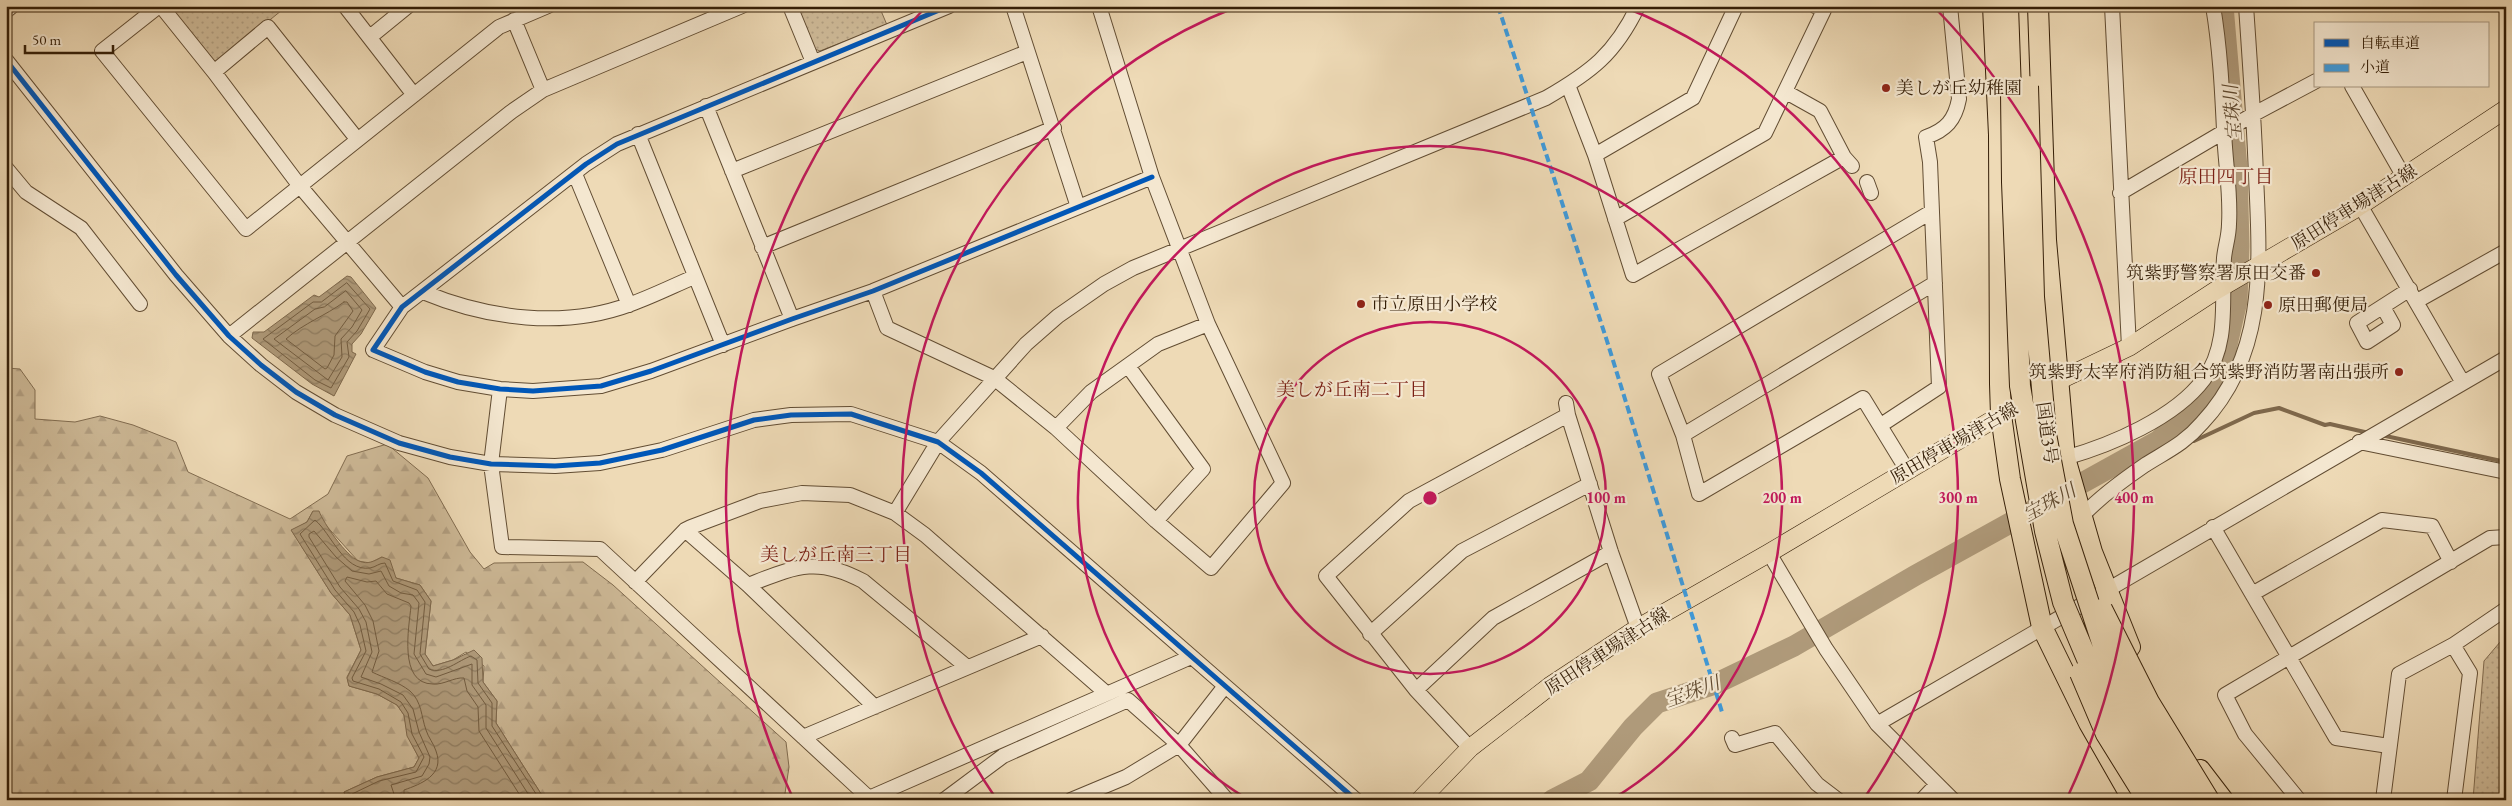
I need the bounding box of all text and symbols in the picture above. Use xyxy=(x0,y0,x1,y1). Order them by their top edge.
scale bar xyxy=(25,22,112,54)
legend xyxy=(2314,22,2490,88)
text: 50 m xyxy=(32,30,61,49)
text: 自転車道 xyxy=(2360,33,2420,52)
text: 小道 xyxy=(2360,57,2390,76)
place label: 美しが丘幼稚園 xyxy=(1896,76,2022,99)
water label: 宝珠川 xyxy=(2217,81,2247,142)
marker: 美しが丘幼稚園 xyxy=(1880,82,1892,94)
street label: 原田停車場津古線 xyxy=(2287,159,2421,254)
district label: 原田四丁目 xyxy=(2178,164,2274,189)
place label: 筑紫野警察署原田交番 xyxy=(2126,261,2306,284)
marker: 筑紫野警察署原田交番 xyxy=(2310,267,2322,279)
place label: 市立原田小学校 xyxy=(1371,292,1497,315)
place label: 原田郵便局 xyxy=(2278,293,2368,316)
marker: 市立原田小学校 xyxy=(1355,298,1367,310)
marker: 原田郵便局 xyxy=(2262,299,2274,311)
place label: 筑紫野太宰府消防組合筑紫野消防署南出張所 xyxy=(2029,360,2389,383)
marker: 筑紫野太宰府消防組合筑紫野消防署南出張所 xyxy=(2393,366,2405,378)
district label: 美しが丘南二丁目 xyxy=(1276,377,1428,402)
street label: 原田停車場津古線 xyxy=(1886,397,2022,489)
street label: 国道3号 xyxy=(2032,400,2063,466)
water label: 宝珠川 xyxy=(2018,477,2082,527)
text: 100 m xyxy=(1586,488,1626,507)
text: 200 m xyxy=(1762,488,1802,507)
text: 300 m xyxy=(1938,488,1978,507)
text: 400 m xyxy=(2114,488,2154,507)
centre of rings xyxy=(1421,489,1439,507)
district label: 美しが丘南三丁目 xyxy=(760,542,912,567)
street label: 原田停車場津古線 xyxy=(1540,602,1673,699)
water label: 宝珠川 xyxy=(1661,669,1725,713)

